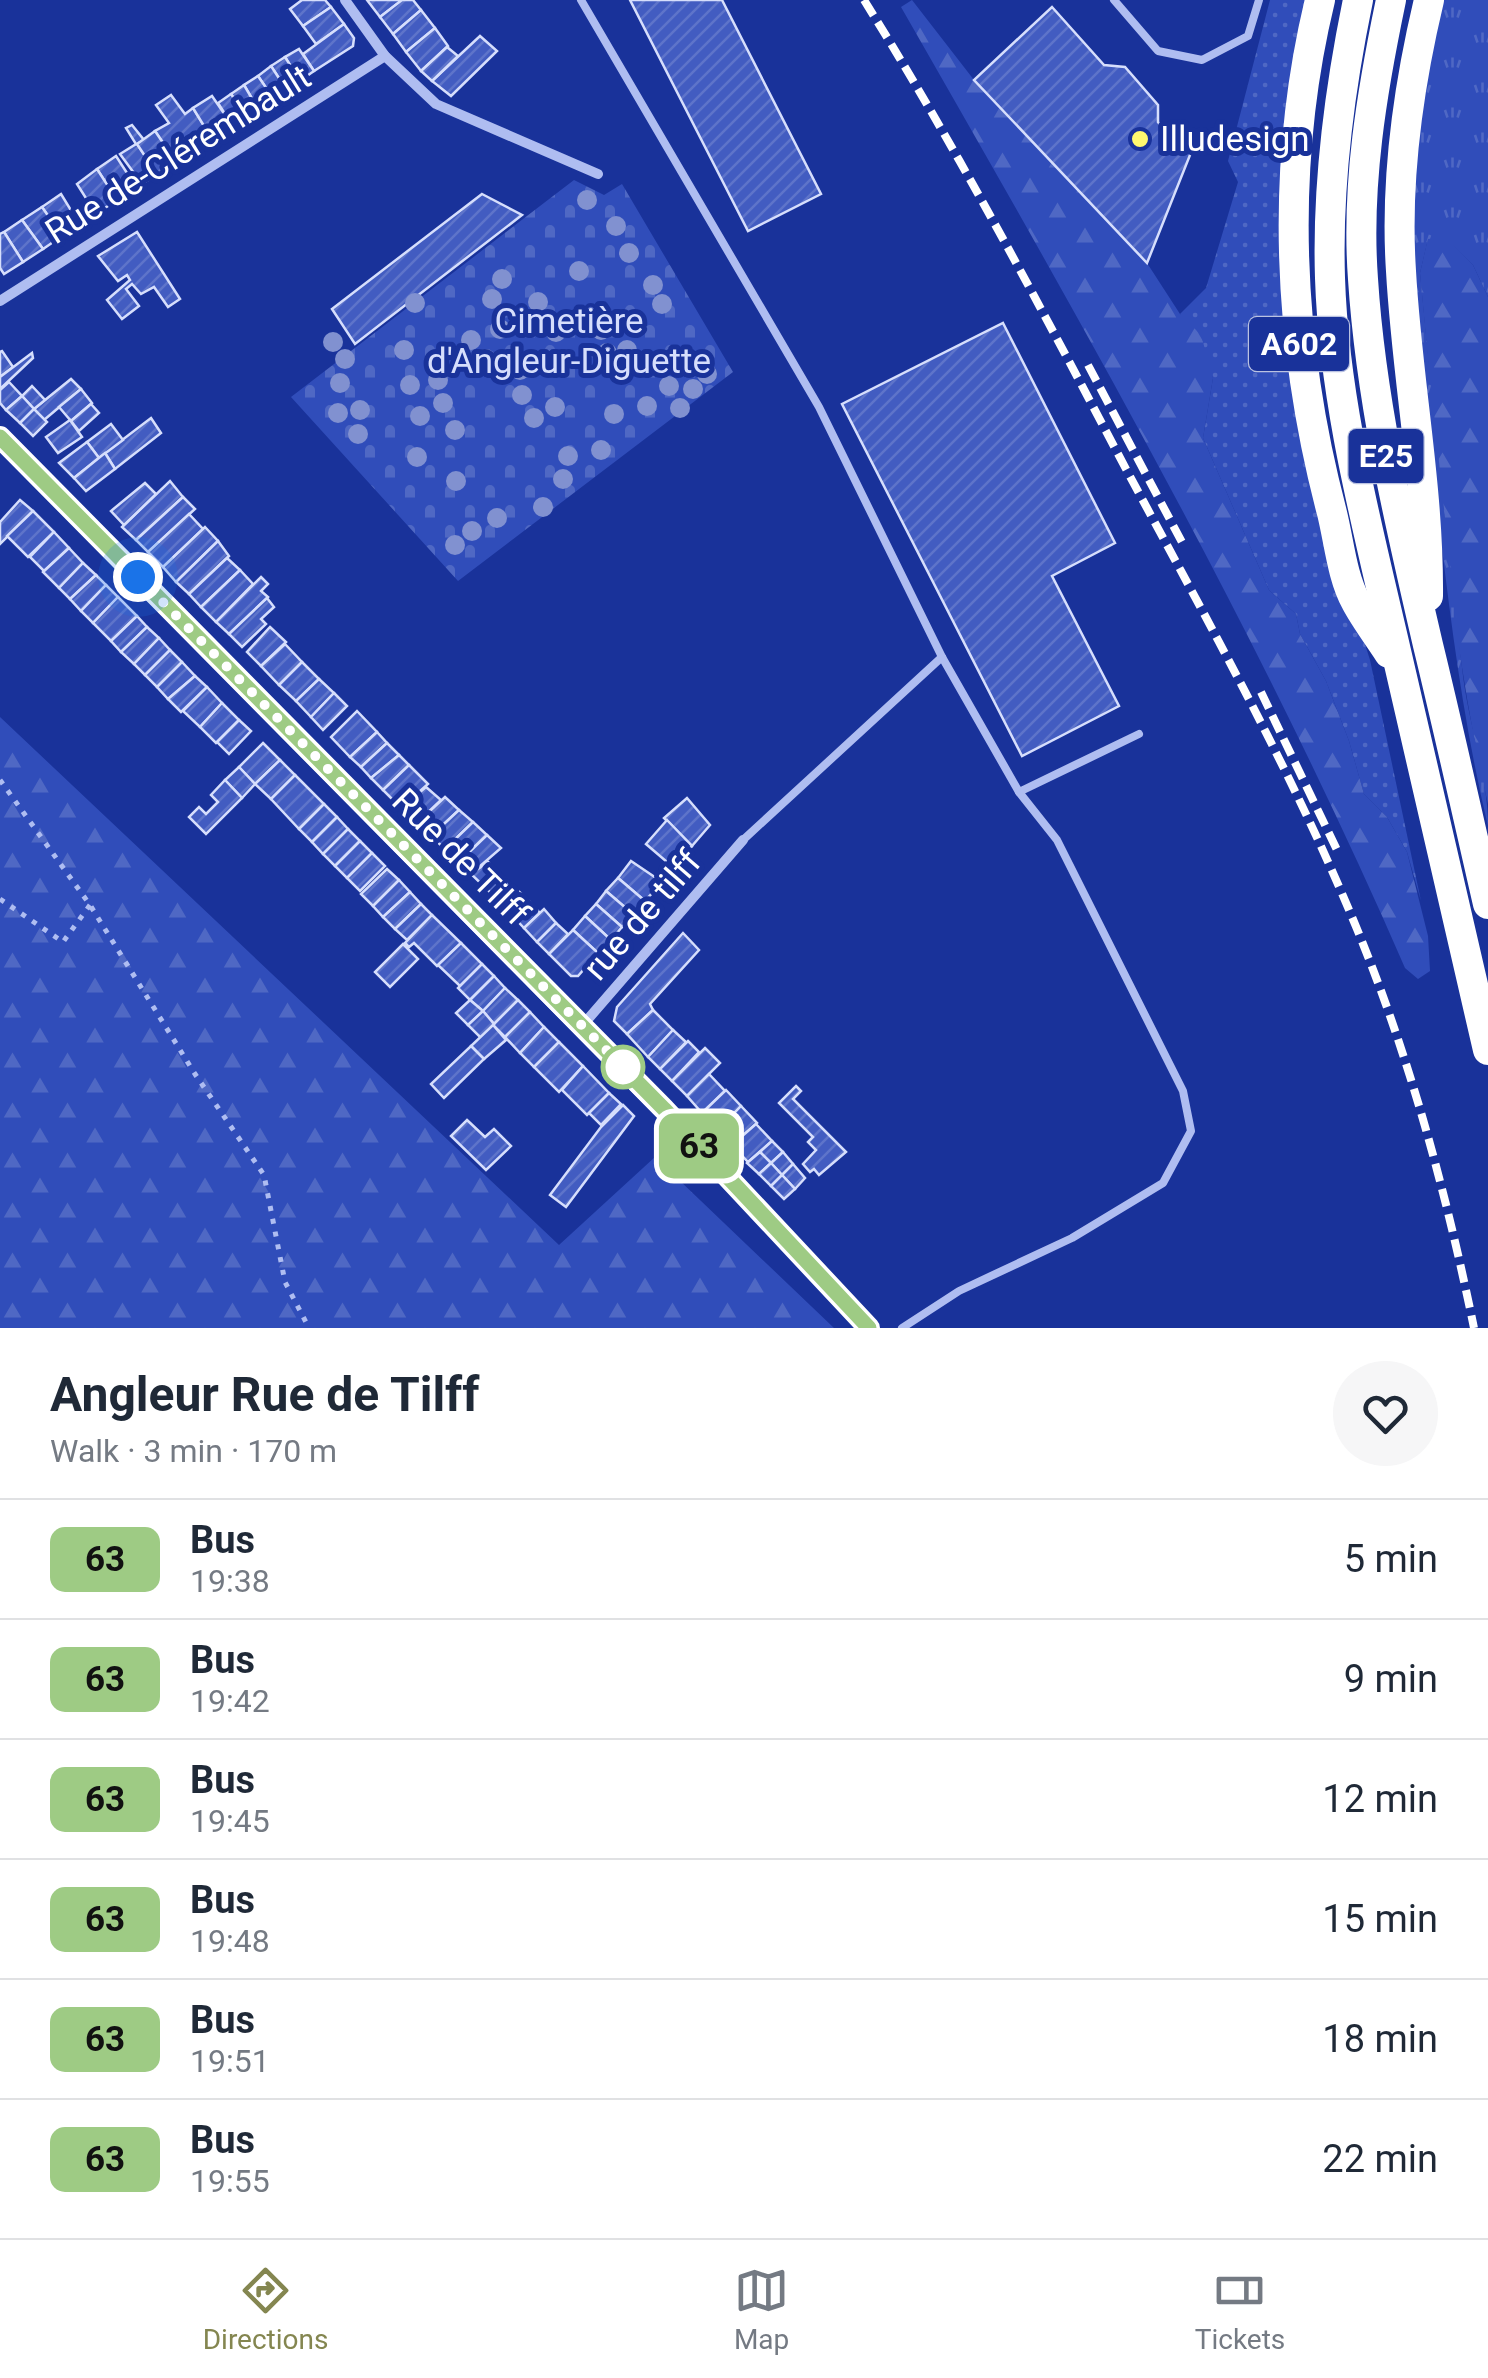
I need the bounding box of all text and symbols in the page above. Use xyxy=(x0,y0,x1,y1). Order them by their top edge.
street label: Rue de-Clérembault xyxy=(38,56,318,253)
place label: Illudesign xyxy=(1160,119,1310,160)
marker: Illudesign xyxy=(1129,128,1151,150)
park label: Cimetière d'Angleur-Diguette xyxy=(427,301,711,382)
road number: A602 xyxy=(1249,317,1349,371)
road number: E25 xyxy=(1348,429,1424,483)
your location xyxy=(113,552,163,602)
street label: Rue de Tilff xyxy=(384,780,538,935)
street label: rue de tilff xyxy=(575,842,710,988)
unlabelled marker xyxy=(602,1046,644,1088)
line badge: 63 xyxy=(654,1114,744,1178)
text: 63 xyxy=(679,1126,719,1167)
button: heart xyxy=(1333,1361,1438,1466)
text: Angleur Rue de Tilff xyxy=(50,1366,479,1423)
text: Walk · 3 min · 170 m xyxy=(50,1432,337,1470)
text: Bus xyxy=(190,1518,255,1562)
text: 5 min xyxy=(1344,1537,1438,1581)
text: 63 xyxy=(85,1539,125,1580)
text: 19:38 xyxy=(190,1562,270,1600)
text: Bus xyxy=(190,1638,255,1682)
text: 9 min xyxy=(1344,1657,1438,1701)
text: 63 xyxy=(85,1659,125,1700)
text: 19:42 xyxy=(190,1682,270,1720)
text: Bus xyxy=(190,1758,255,1802)
text: 12 min xyxy=(1322,1777,1438,1821)
text: 63 xyxy=(85,1779,125,1820)
text: 19:45 xyxy=(190,1802,270,1840)
text: Bus xyxy=(190,1878,255,1922)
text: 15 min xyxy=(1322,1897,1438,1941)
text: 63 xyxy=(85,1899,125,1940)
text: 19:48 xyxy=(190,1922,270,1960)
text: Bus xyxy=(190,1998,255,2042)
text: 18 min xyxy=(1322,2017,1438,2061)
text: 63 xyxy=(85,2019,125,2060)
text: 19:51 xyxy=(190,2042,270,2080)
text: Bus xyxy=(190,2118,255,2162)
text: 22 min xyxy=(1322,2137,1438,2181)
text: 63 xyxy=(85,2139,125,2180)
text: 19:55 xyxy=(190,2162,270,2200)
tab: Directions xyxy=(203,2263,328,2356)
tab: Map xyxy=(734,2263,789,2356)
tab: Tickets xyxy=(1195,2263,1285,2356)

